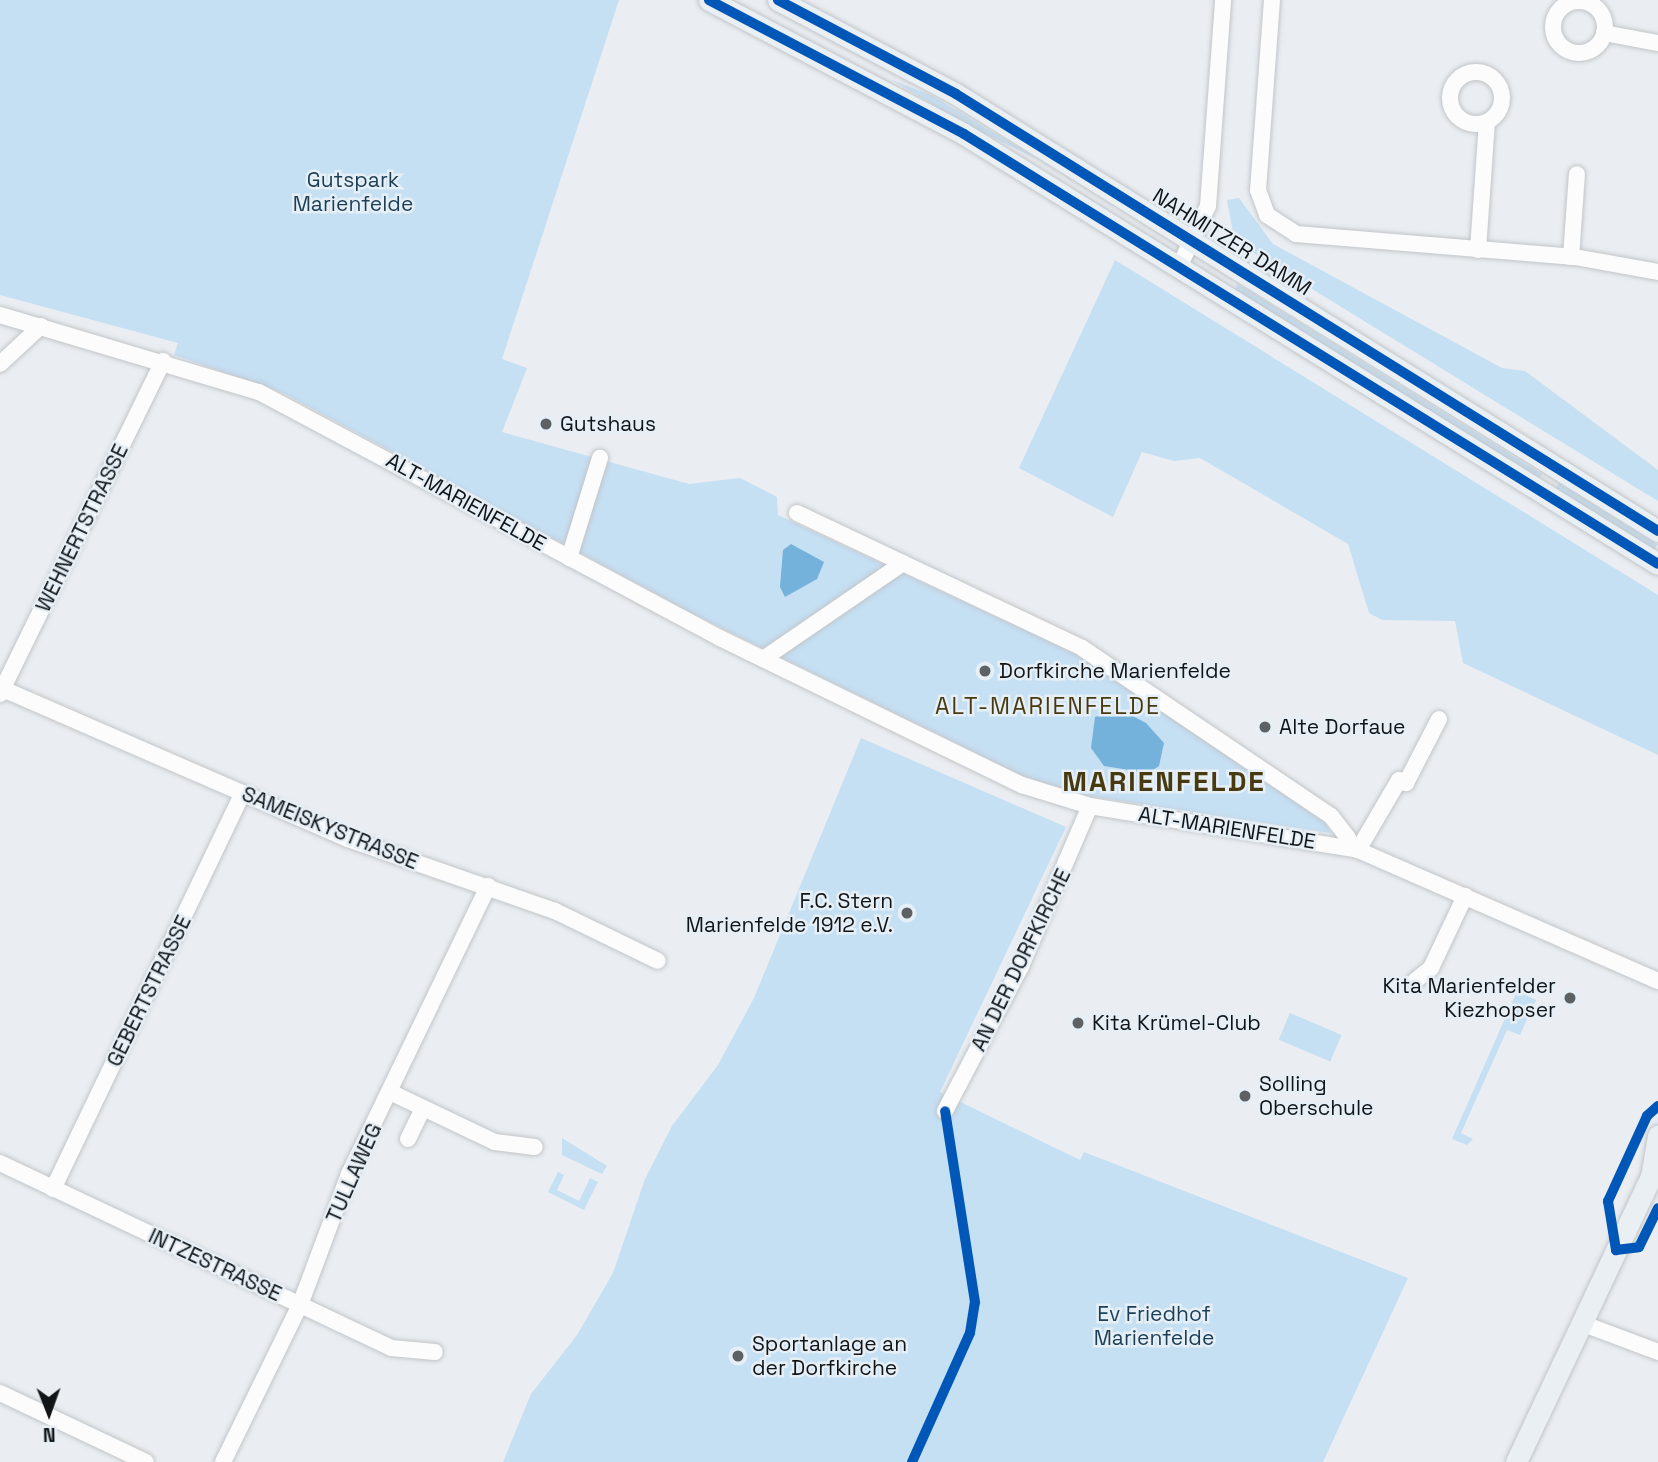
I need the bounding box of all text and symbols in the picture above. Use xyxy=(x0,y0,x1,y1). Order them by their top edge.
park label: Gutspark Marienfelde xyxy=(293,167,413,217)
street label: NAHMITZER DAMM xyxy=(1148,183,1316,301)
place label: Gutshaus xyxy=(560,411,656,437)
marker: Gutshaus xyxy=(538,416,554,432)
street label: WEHNERTSTRASSE xyxy=(30,440,134,616)
street label: ALT-MARIENFELDE xyxy=(382,448,550,556)
place label: Dorfkirche Marienfelde xyxy=(999,658,1231,684)
marker: Dorfkirche Marienfelde xyxy=(977,663,993,679)
district label: ALT-MARIENFELDE xyxy=(937,692,1159,720)
place label: Alte Dorfaue xyxy=(1279,714,1405,740)
marker: Alte Dorfaue xyxy=(1257,719,1273,735)
district label: MARIENFELDE xyxy=(1064,764,1264,798)
street label: SAMEISKYSTRASSE xyxy=(238,781,422,875)
street label: ALT-MARIENFELDE xyxy=(1137,802,1317,854)
street label: AN DER DORFKIRCHE xyxy=(966,865,1076,1055)
place label: F.C. Stern Marienfelde 1912 e.V. xyxy=(686,888,893,938)
marker: F.C. Stern Marienfelde 1912 e.V. xyxy=(899,905,915,921)
street label: GEBERTSTRASSE xyxy=(102,911,196,1071)
place label: Kita Marienfelder Kiezhopser xyxy=(1382,973,1556,1023)
marker: Kita Marienfelder Kiezhopser xyxy=(1562,990,1578,1006)
place label: Kita Krümel-Club xyxy=(1092,1010,1261,1036)
marker: Kita Krümel-Club xyxy=(1070,1015,1086,1031)
place label: Solling Oberschule xyxy=(1259,1071,1373,1121)
marker: Solling Oberschule xyxy=(1237,1088,1253,1104)
street label: TULLAWEG xyxy=(321,1119,387,1227)
street label: INTZESTRASSE xyxy=(144,1223,286,1307)
park label: Ev Friedhof Marienfelde xyxy=(1094,1301,1214,1351)
place label: Sportanlage an der Dorfkirche xyxy=(752,1331,907,1381)
marker: Sportanlage an der Dorfkirche xyxy=(730,1348,746,1364)
north arrow xyxy=(14,1378,84,1448)
text: N xyxy=(43,1422,56,1447)

